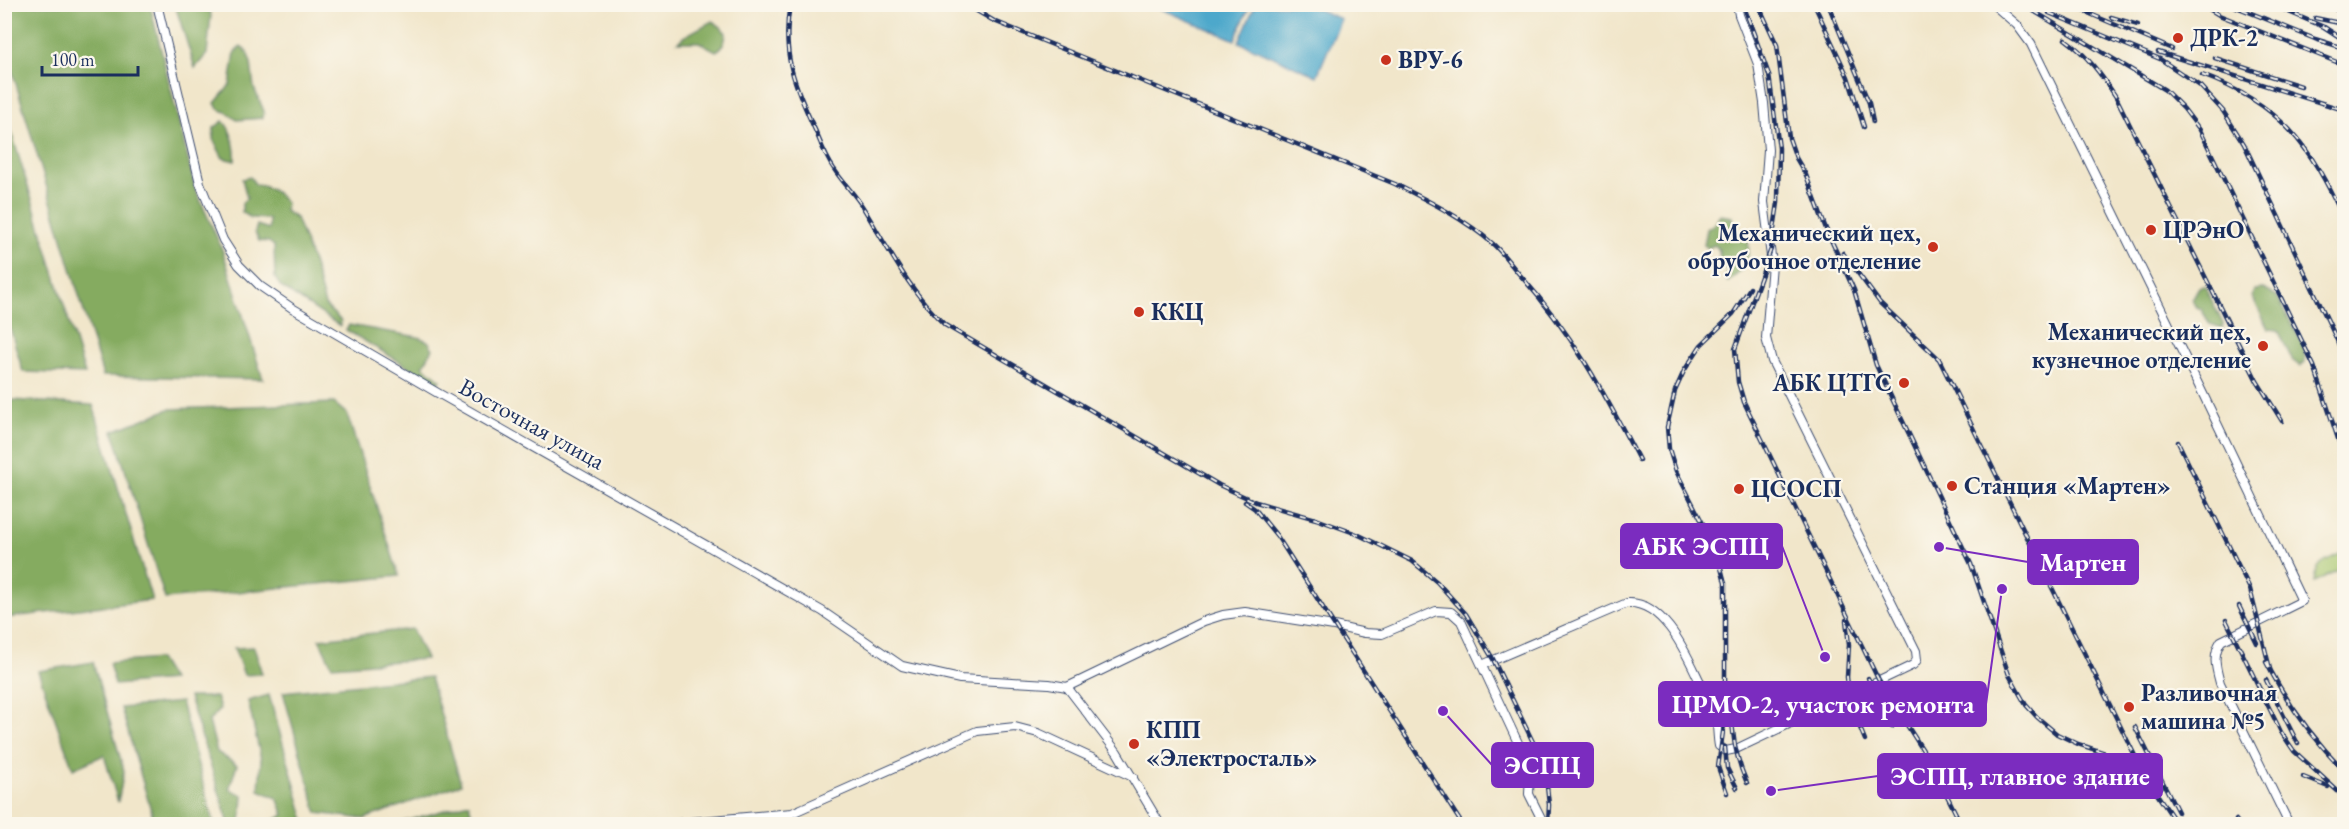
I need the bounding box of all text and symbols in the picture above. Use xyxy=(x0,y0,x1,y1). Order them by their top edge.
place label: ДРК-2 xyxy=(2190,22,2259,53)
marker: ДРК-2 xyxy=(2171,31,2185,45)
scale bar xyxy=(42,39,138,77)
place label: ВРУ-6 xyxy=(1398,44,1463,75)
text: 100 m xyxy=(51,48,95,71)
marker: ВРУ-6 xyxy=(1379,53,1393,67)
place label: ЦРЭнО xyxy=(2163,214,2244,245)
place label: Механический цех, обрубочное отделение xyxy=(1688,217,1921,277)
marker: ЦРЭнО xyxy=(2144,223,2158,237)
marker: Механический цех, обрубочное отделение xyxy=(1926,240,1940,254)
place label: ККЦ xyxy=(1151,296,1204,327)
marker: ККЦ xyxy=(1132,305,1146,319)
place label: Механический цех, кузнечное отделение xyxy=(2032,316,2251,376)
marker: Механический цех, кузнечное отделение xyxy=(2256,339,2270,353)
place label: АБК ЦТГС xyxy=(1772,367,1892,398)
street label: Восточная улица xyxy=(454,371,611,477)
marker: АБК ЦТГС xyxy=(1897,376,1911,390)
place label: Станция «Мартен» xyxy=(1964,470,2171,501)
place label: ЦСОСП xyxy=(1751,473,1842,504)
marker: Станция «Мартен» xyxy=(1945,479,1959,493)
marker: ЦСОСП xyxy=(1732,482,1746,496)
callout: АБК ЭСПЦ xyxy=(1621,524,1782,568)
text: АБК ЭСПЦ xyxy=(1632,529,1769,563)
callout: Мартен xyxy=(2028,540,2138,584)
text: Мартен xyxy=(2040,545,2126,579)
place label: Разливочная машина №5 xyxy=(2141,677,2277,736)
callout: ЦРМО-2, участок ремонта xyxy=(1659,682,1986,726)
text: ЦРМО-2, участок ремонта xyxy=(1672,687,1975,721)
marker: Разливочная машина №5 xyxy=(2122,700,2136,714)
place label: КПП «Электросталь» xyxy=(1146,714,1318,773)
marker: КПП «Электросталь» xyxy=(1127,737,1141,751)
callout: ЭСПЦ xyxy=(1492,743,1593,787)
text: ЭСПЦ xyxy=(1503,748,1581,782)
callout: ЭСПЦ, главное здание xyxy=(1878,754,2162,798)
text: ЭСПЦ, главное здание xyxy=(1890,759,2150,793)

